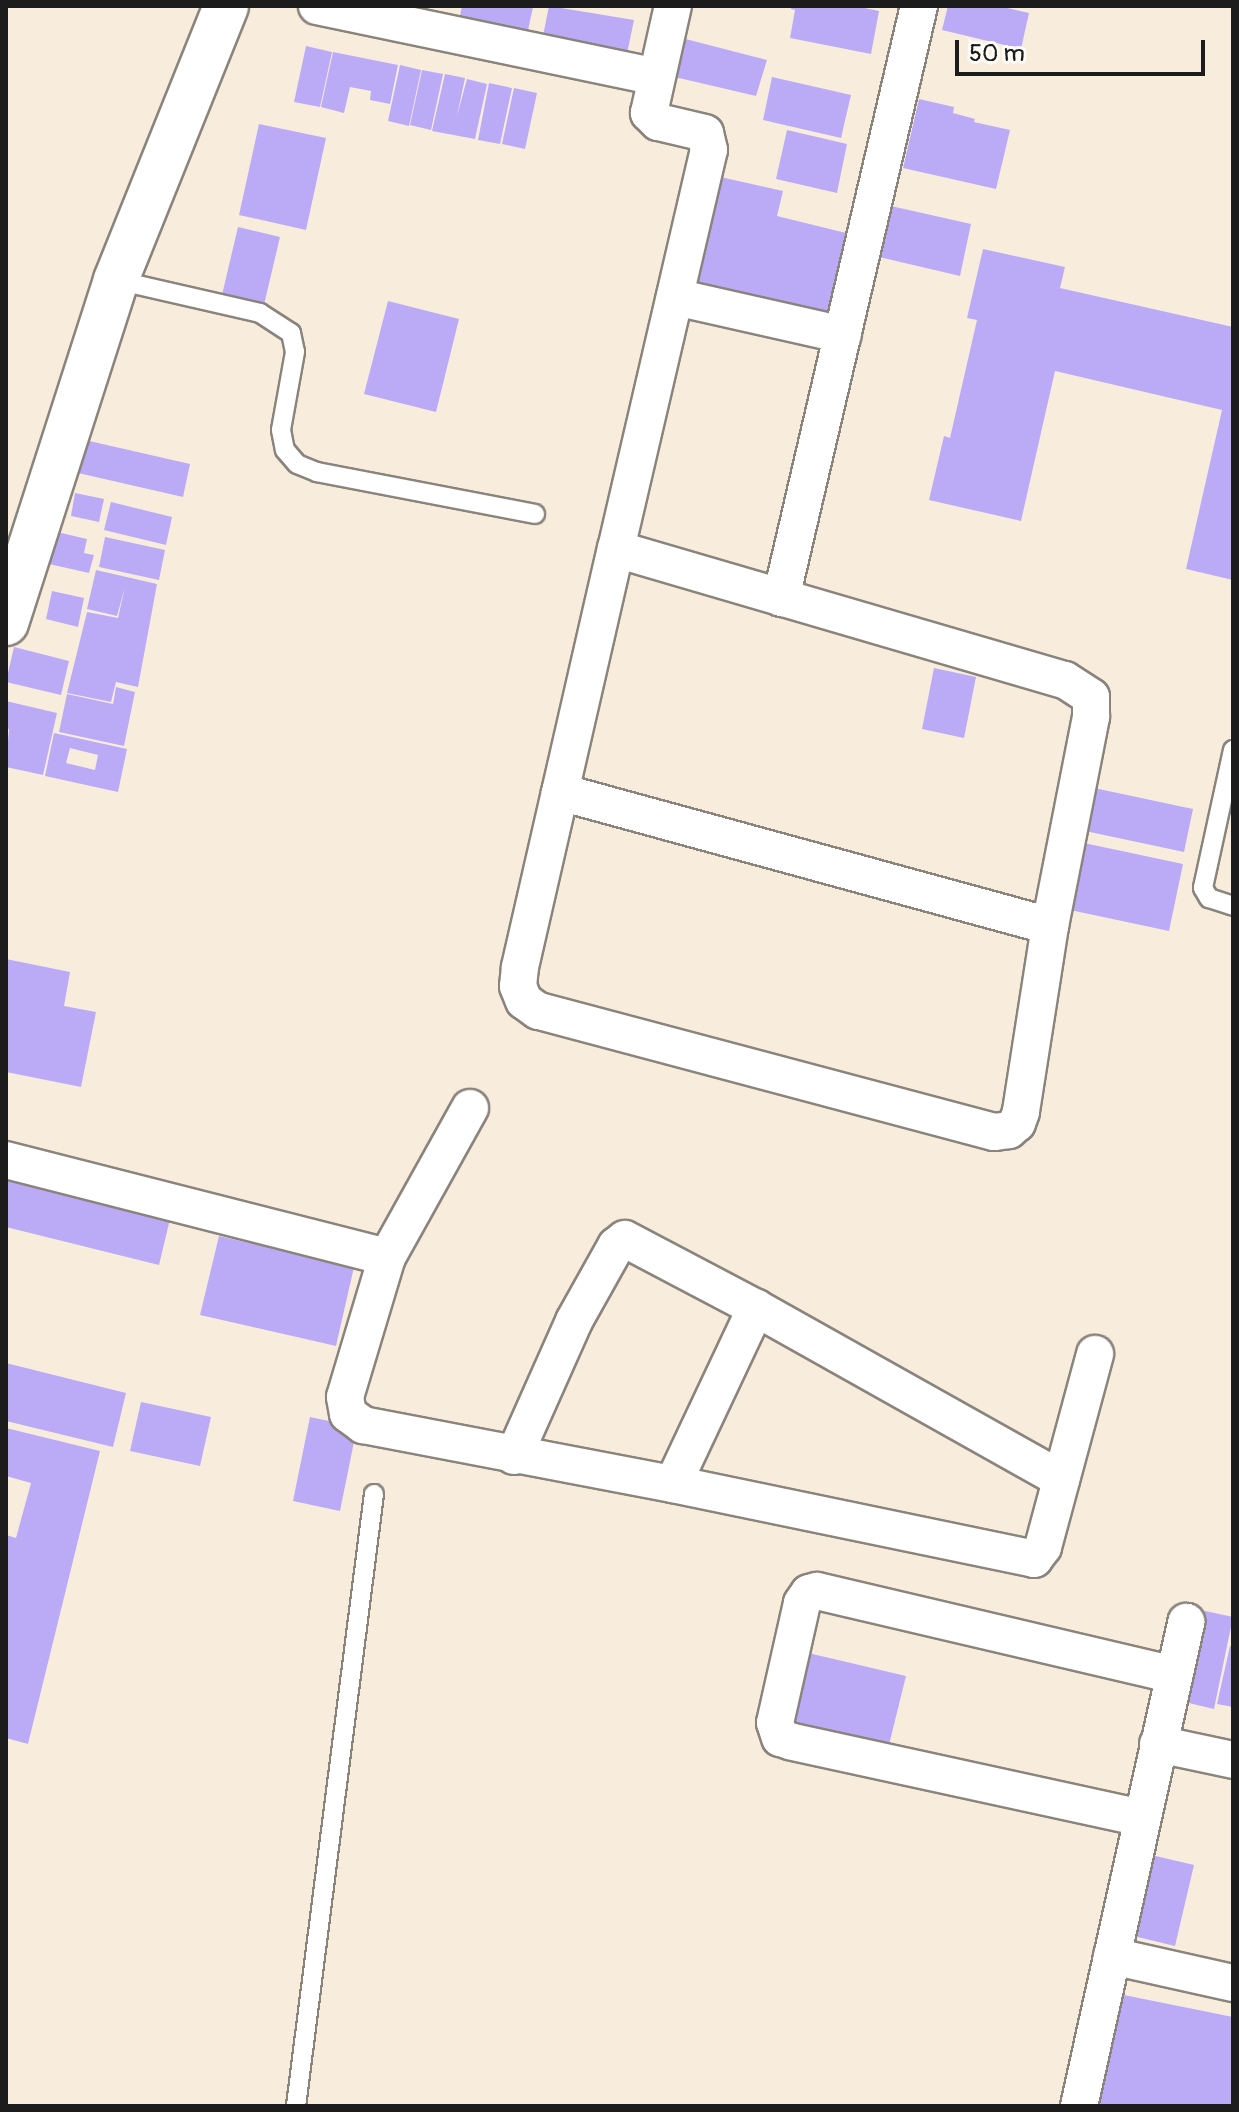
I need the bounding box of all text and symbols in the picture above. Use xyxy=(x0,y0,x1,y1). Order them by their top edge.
scale bar xyxy=(959,24,1209,74)
text: 50 m xyxy=(969,39,1025,68)

